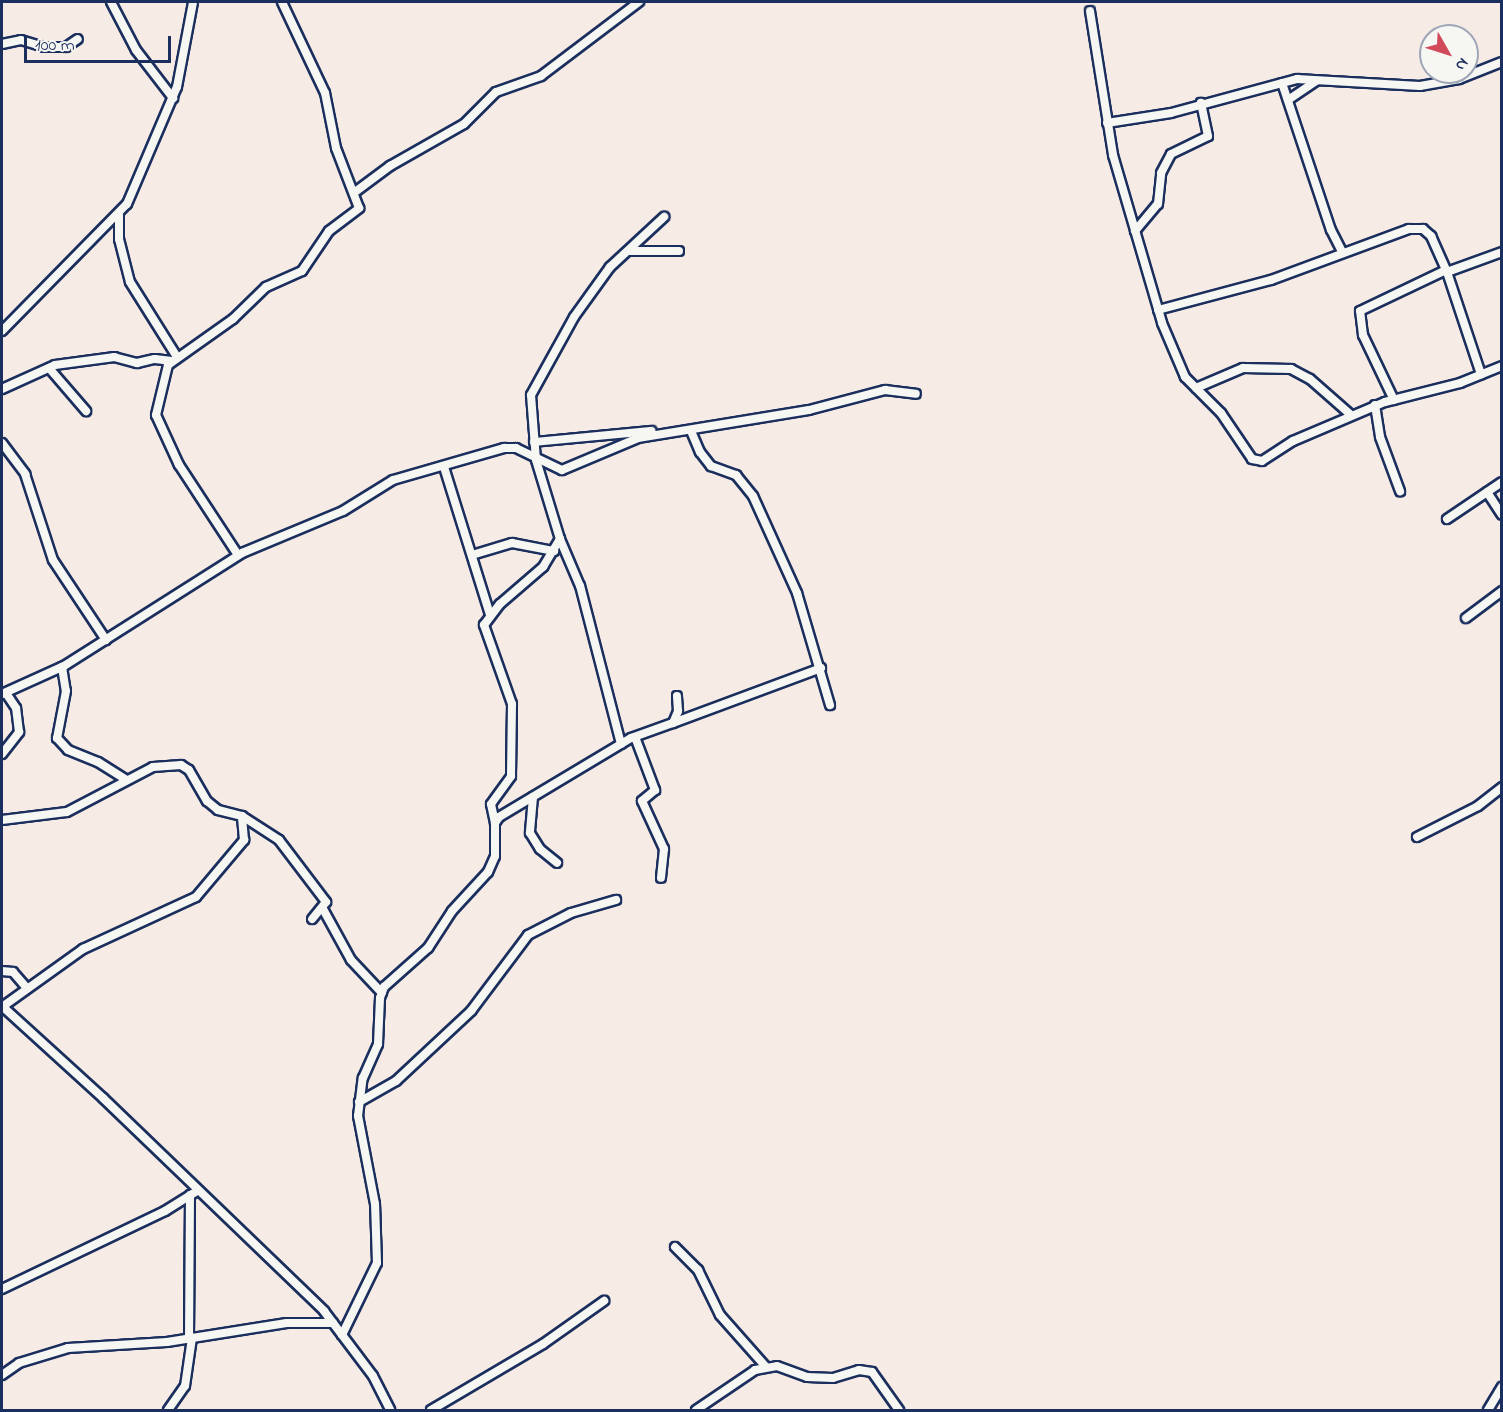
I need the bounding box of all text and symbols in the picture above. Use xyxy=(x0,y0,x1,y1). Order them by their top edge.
scale bar xyxy=(27,24,174,62)
north arrow xyxy=(1419,24,1479,84)
text: 100 m xyxy=(35,33,75,59)
text: N xyxy=(1449,52,1474,76)

